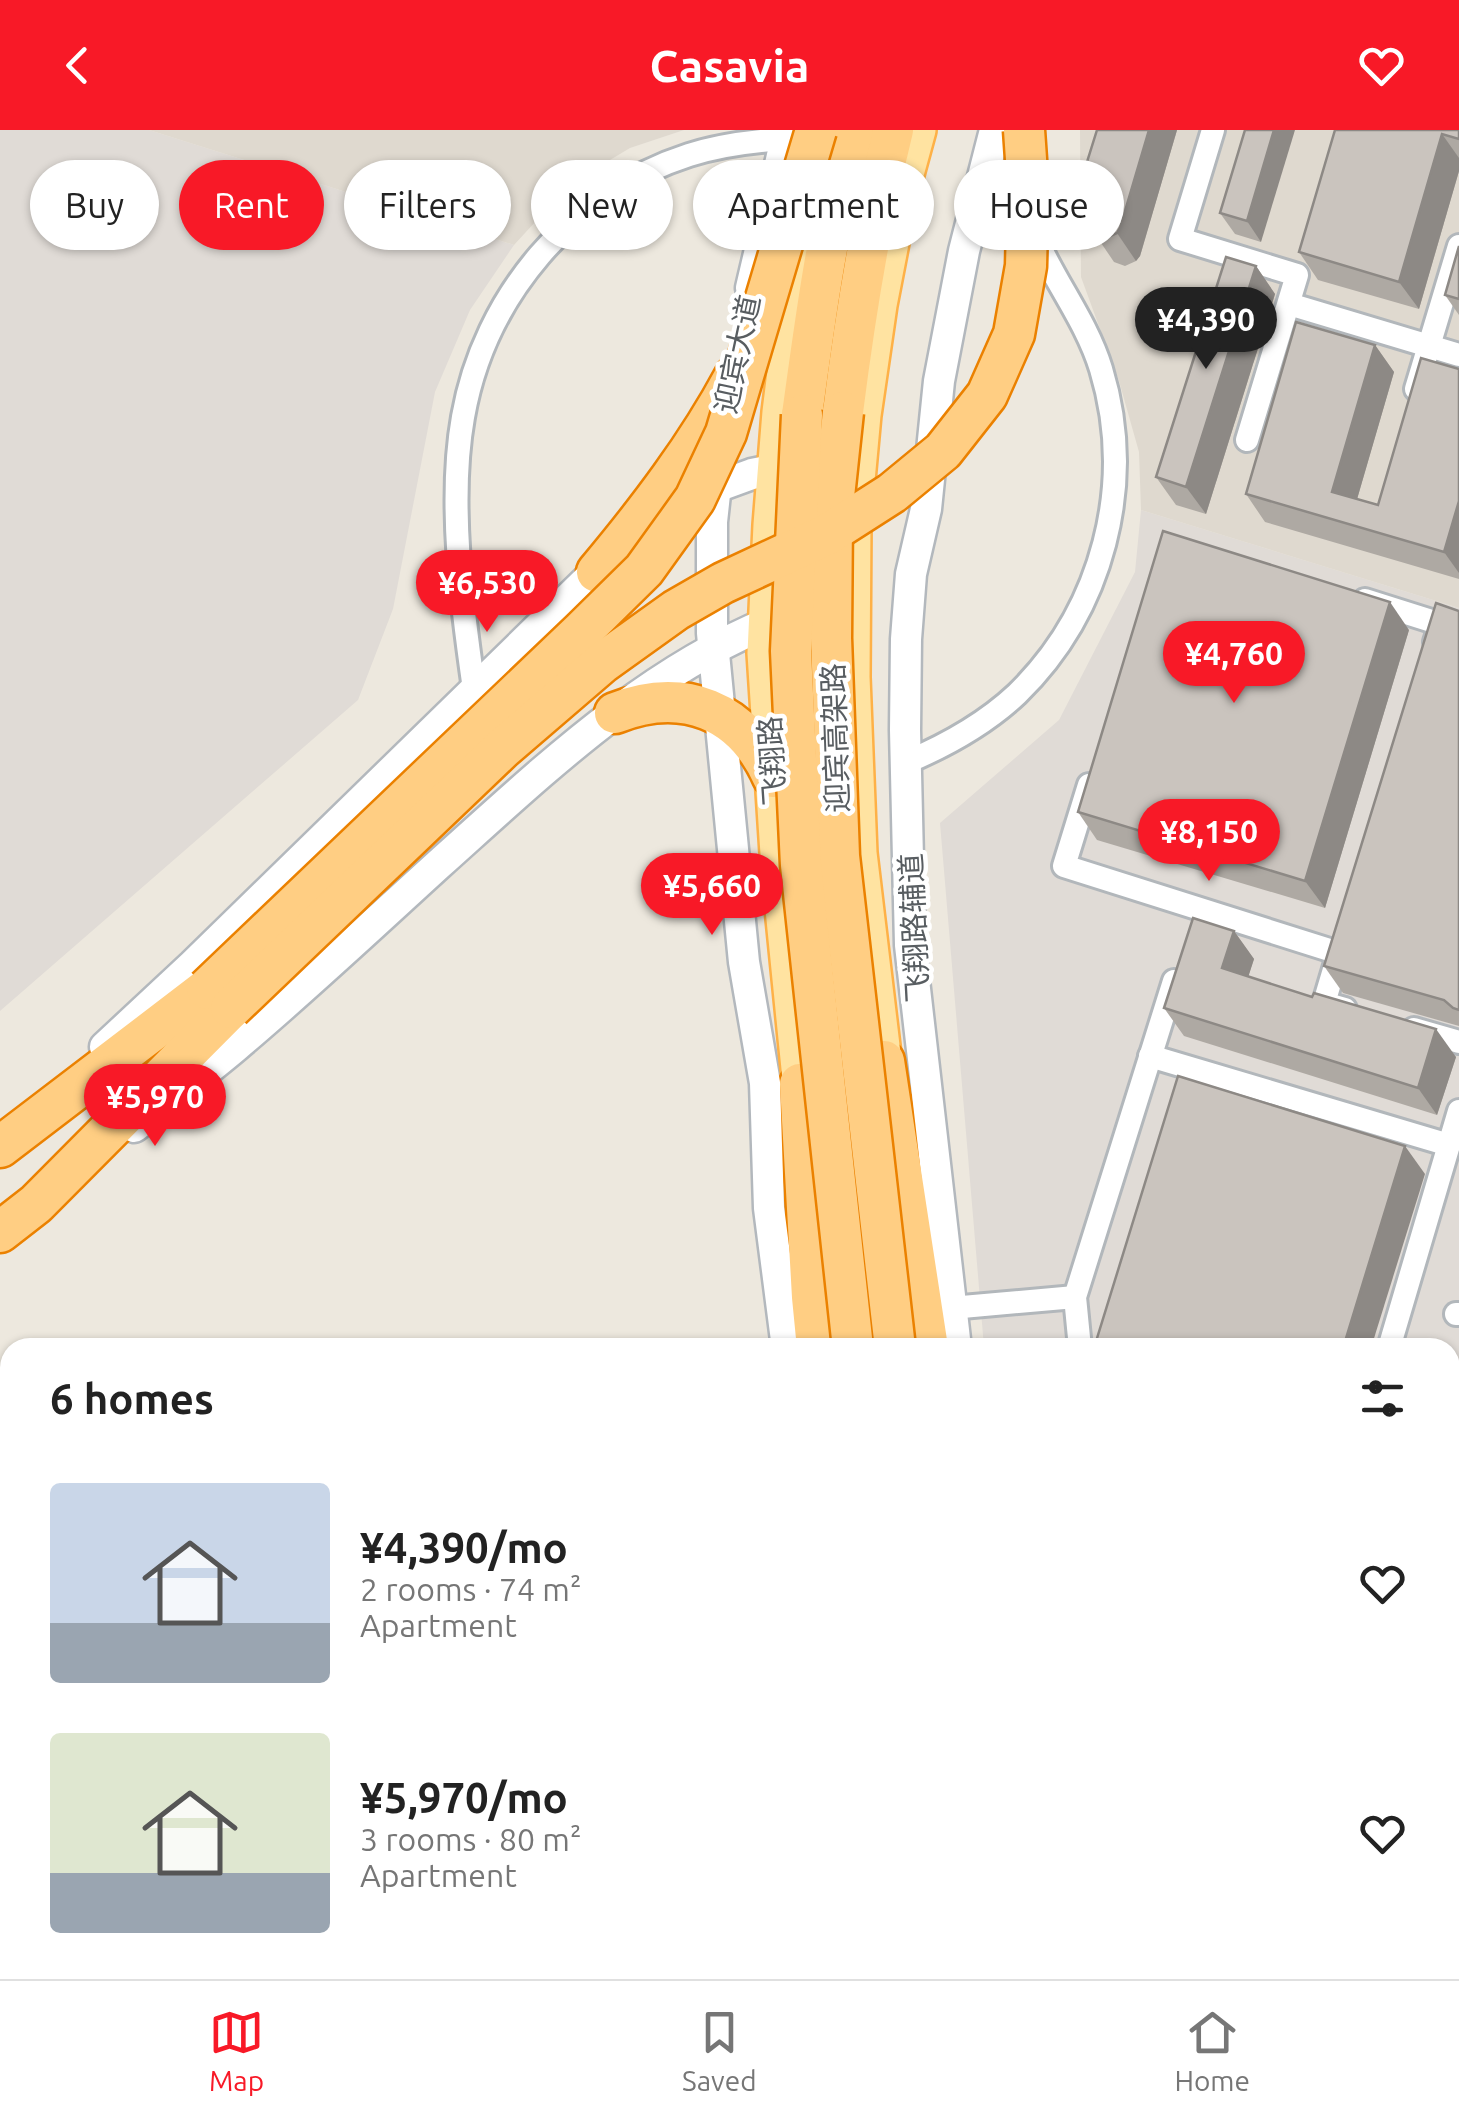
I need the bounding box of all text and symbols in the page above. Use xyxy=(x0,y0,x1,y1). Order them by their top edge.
icon: back xyxy=(50,38,105,93)
icon: heart xyxy=(1354,38,1409,93)
text: Casavia xyxy=(650,40,809,91)
chip: Buy xyxy=(30,160,159,250)
chip: Rent xyxy=(179,160,324,250)
chip: Filters xyxy=(344,160,511,250)
chip: New xyxy=(531,160,673,250)
chip: Apartment xyxy=(693,160,934,250)
chip: House xyxy=(954,160,1124,250)
pin: ¥4,390 xyxy=(1125,287,1287,372)
street label: 迎宾大道 xyxy=(708,292,766,416)
text: ¥4,390 xyxy=(1157,301,1255,337)
pin: ¥6,530 xyxy=(406,550,568,635)
text: ¥6,530 xyxy=(438,564,536,600)
pin: ¥4,760 xyxy=(1153,621,1315,706)
text: ¥4,760 xyxy=(1185,635,1283,671)
street label: 迎宾高架路 xyxy=(815,662,855,814)
street label: 飞翔路 xyxy=(752,715,792,807)
pin: ¥8,150 xyxy=(1128,799,1290,884)
text: ¥8,150 xyxy=(1160,813,1258,849)
street label: 飞翔路辅道 xyxy=(893,852,935,1004)
pin: ¥5,660 xyxy=(631,853,793,938)
text: ¥5,660 xyxy=(663,867,761,903)
pin: ¥5,970 xyxy=(74,1064,236,1149)
text: ¥5,970 xyxy=(106,1078,204,1114)
icon: filters xyxy=(1355,1371,1410,1426)
text: 6 homes xyxy=(50,1375,214,1422)
icon: home xyxy=(130,1523,250,1643)
text: ¥4,390/mo xyxy=(360,1524,568,1571)
icon: heart xyxy=(1355,1556,1410,1611)
text: 2 rooms · 74 m² xyxy=(360,1571,581,1607)
text: Apartment xyxy=(360,1607,517,1643)
icon: home xyxy=(130,1773,250,1893)
text: ¥5,970/mo xyxy=(360,1774,568,1821)
icon: heart xyxy=(1355,1806,1410,1861)
text: 3 rooms · 80 m² xyxy=(360,1821,581,1857)
text: Apartment xyxy=(360,1857,517,1893)
tab: Map xyxy=(209,2005,264,2096)
tab: Saved xyxy=(682,2005,757,2096)
tab: Home xyxy=(1174,2005,1250,2096)

